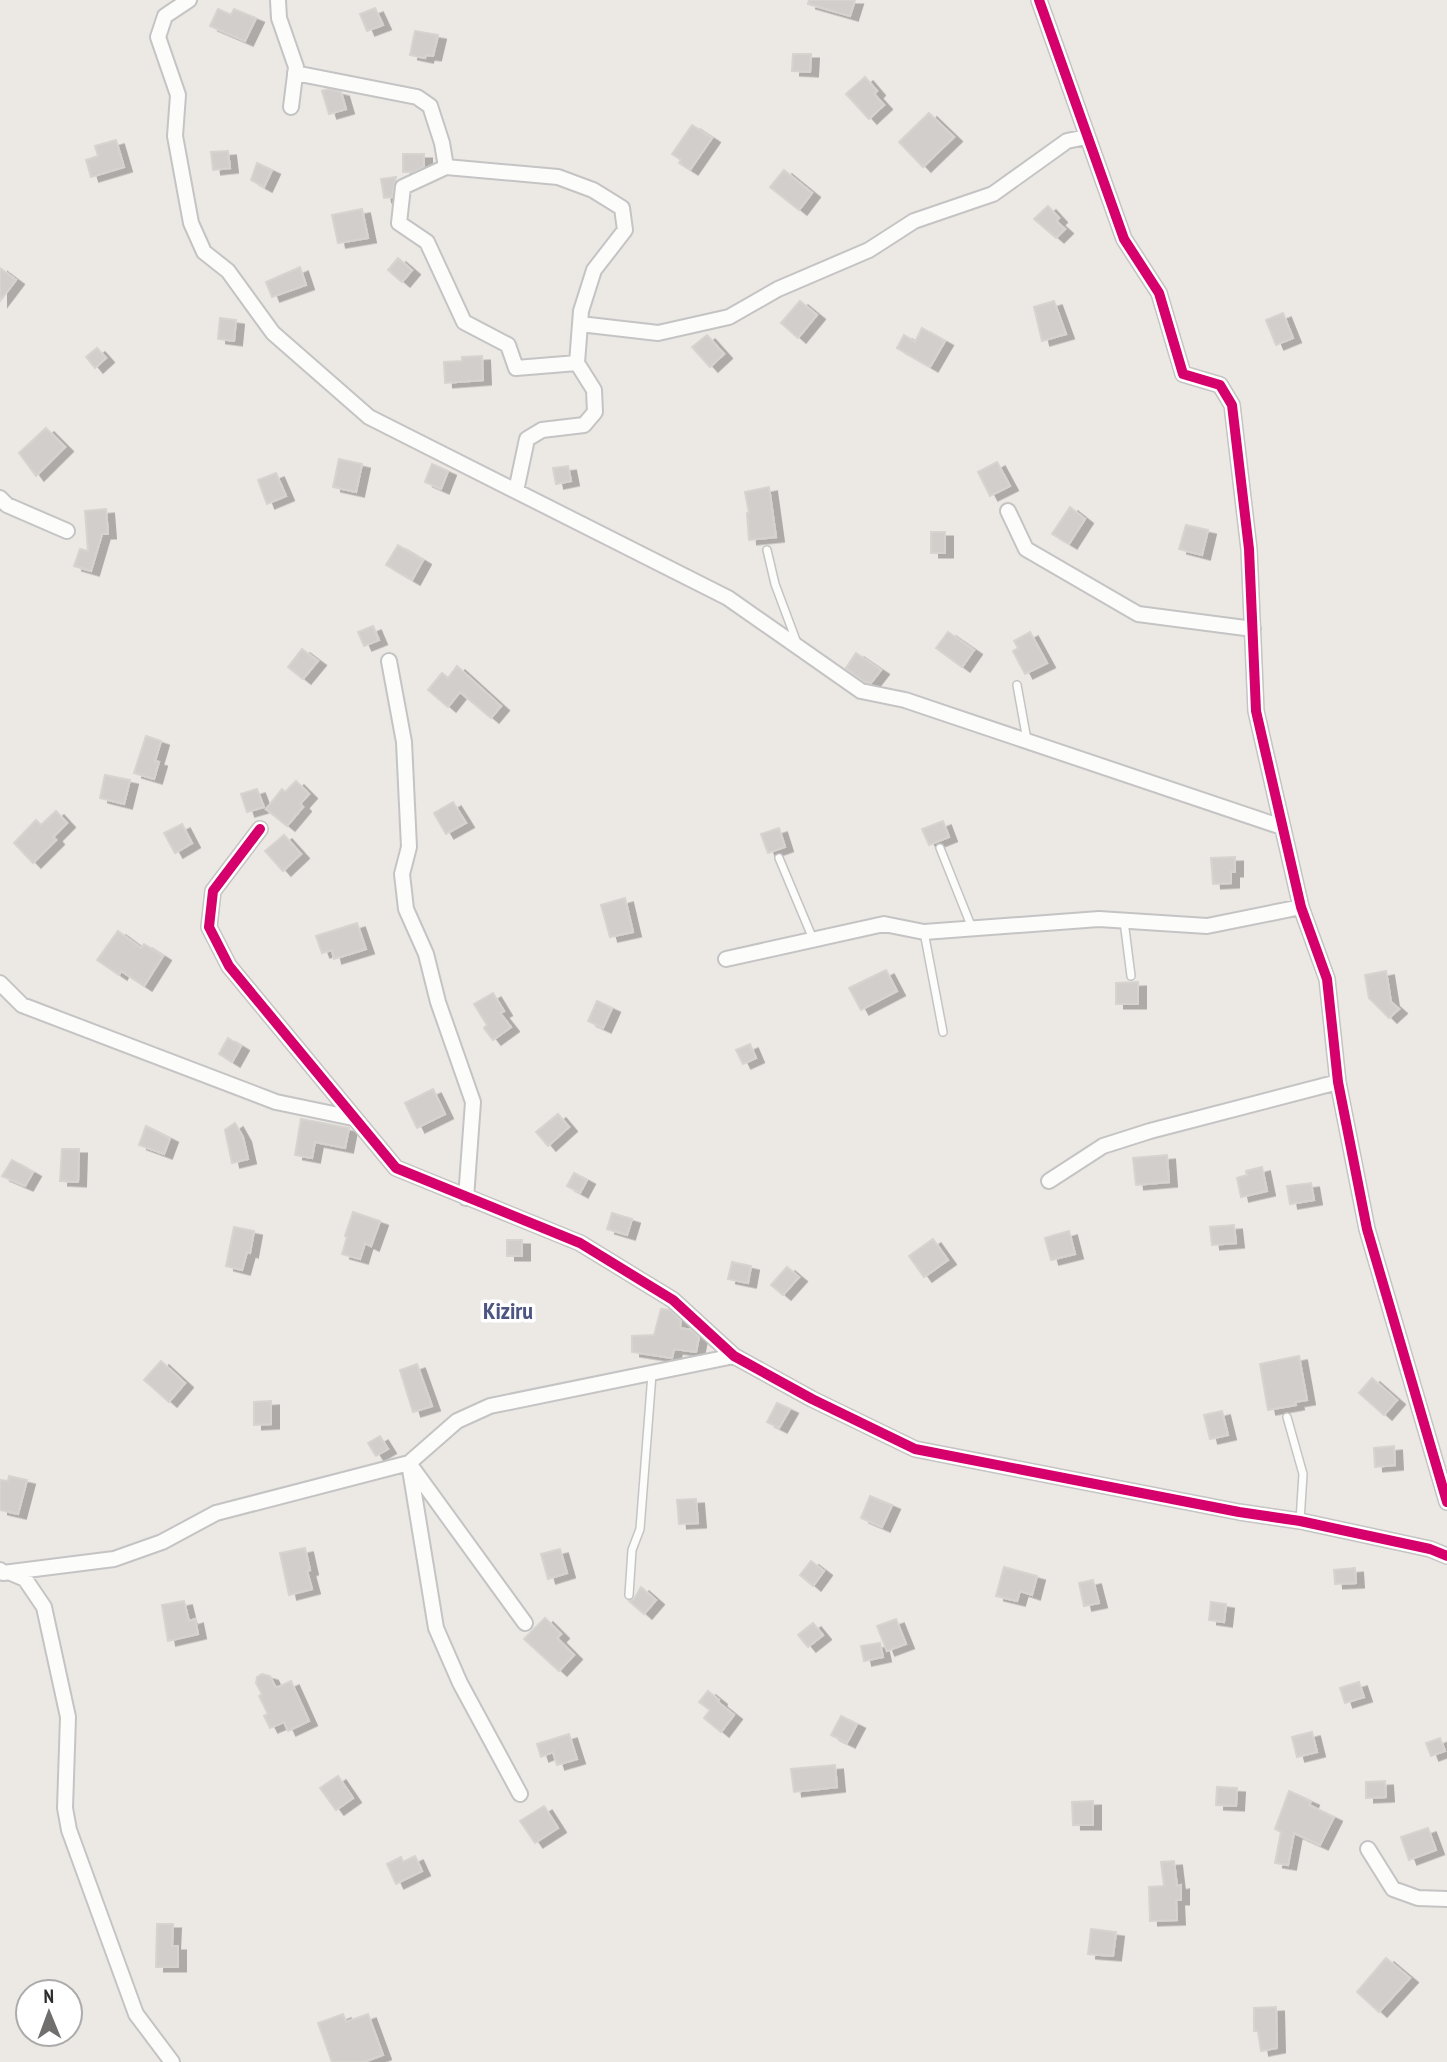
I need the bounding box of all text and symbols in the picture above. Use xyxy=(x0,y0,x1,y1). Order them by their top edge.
district label: Kiziru xyxy=(483,1295,533,1326)
north arrow xyxy=(14,1978,84,2048)
text: N xyxy=(43,1984,54,2008)

